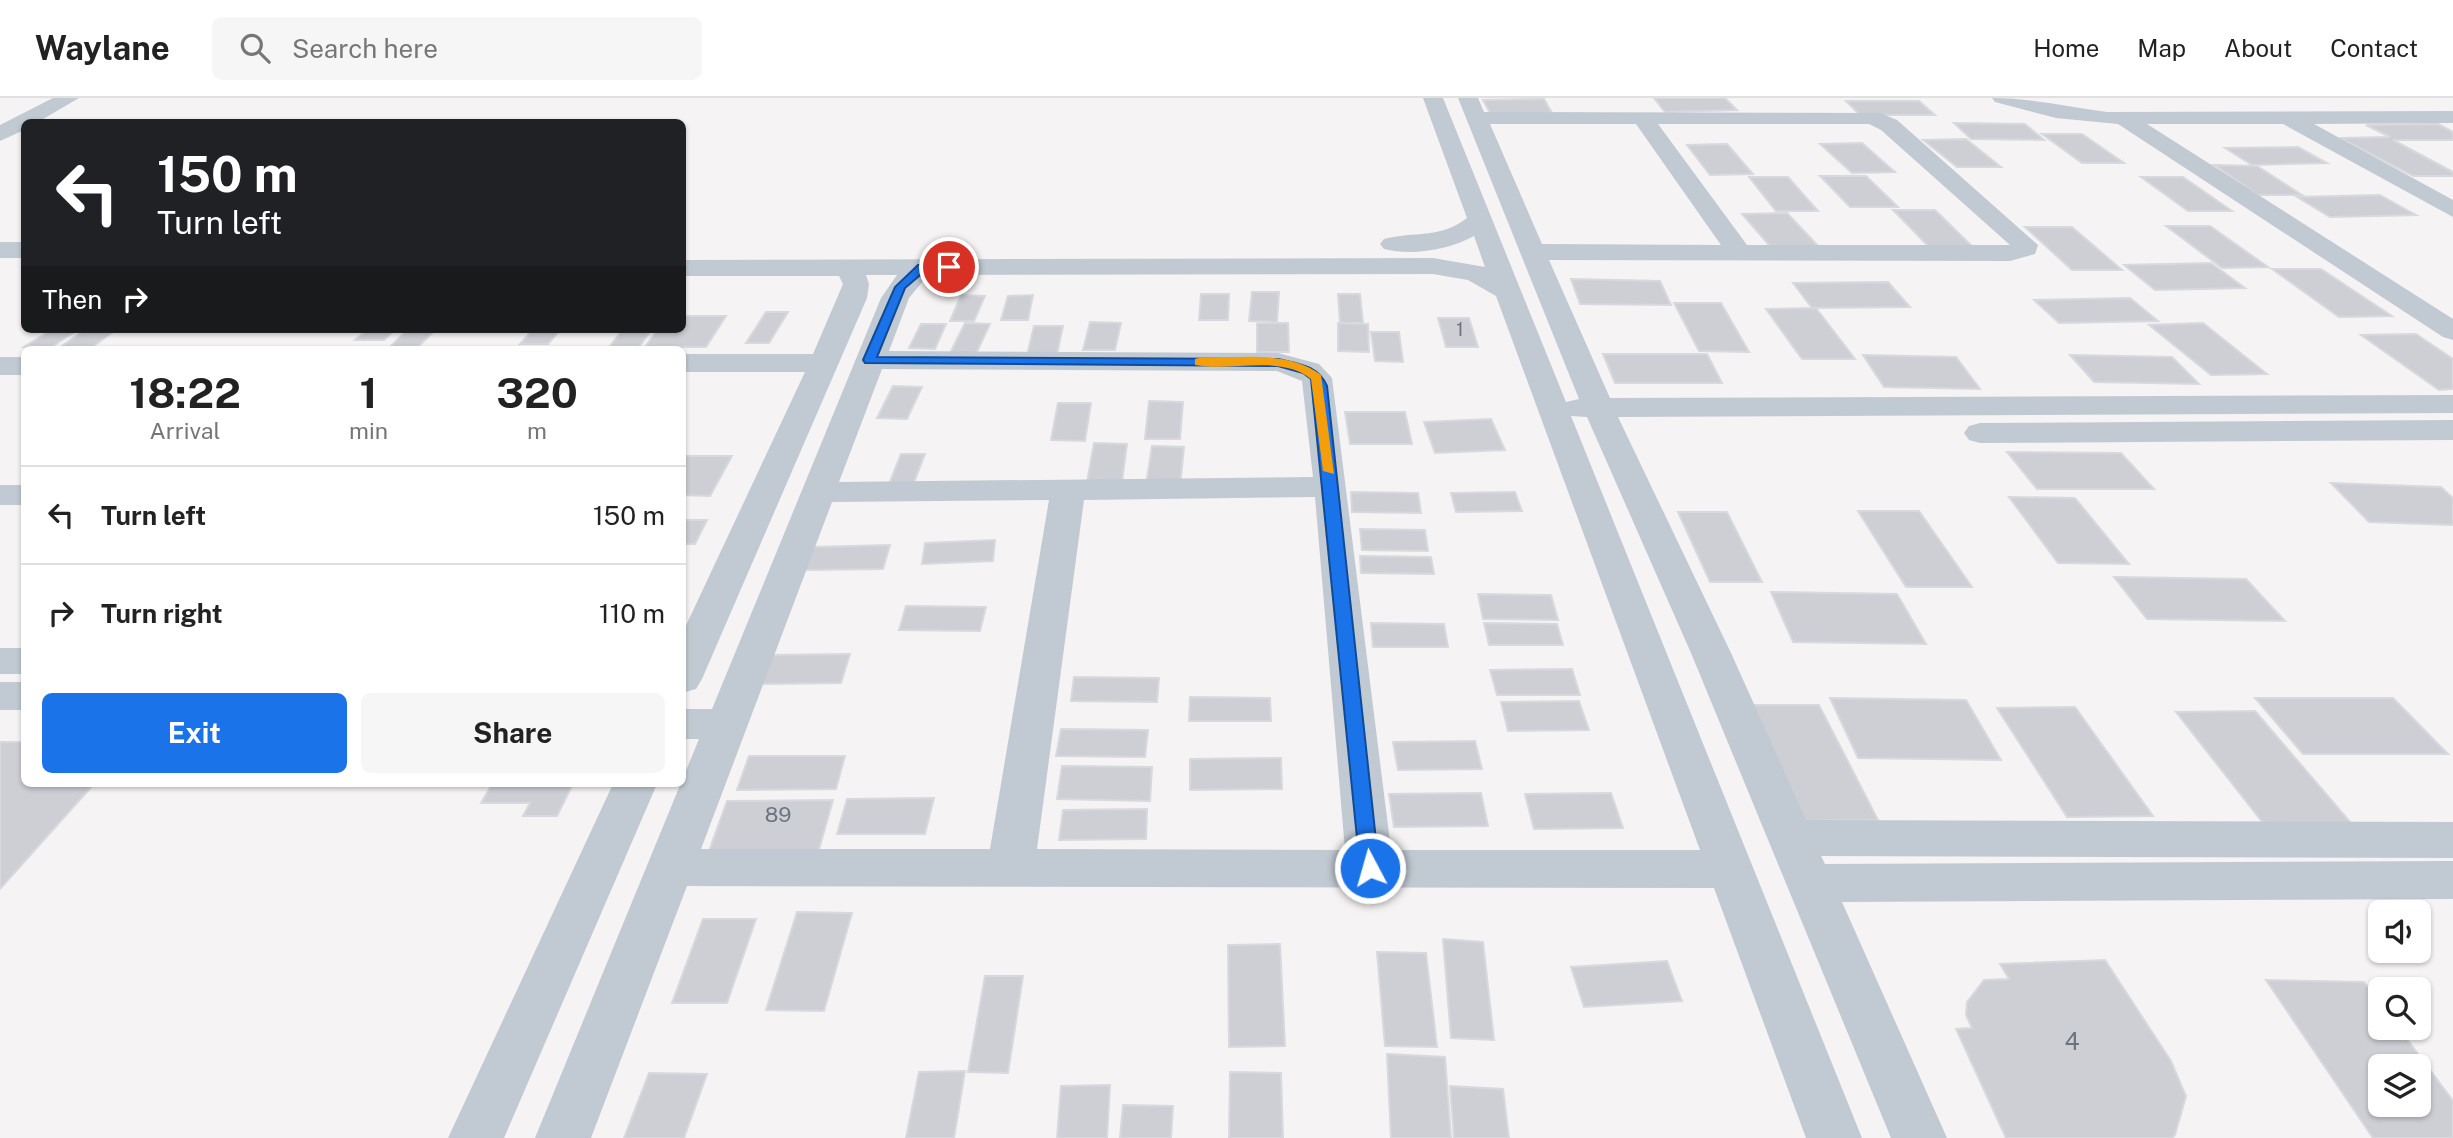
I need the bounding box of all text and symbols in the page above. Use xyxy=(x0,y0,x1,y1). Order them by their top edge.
search box xyxy=(212,17,702,80)
text: Waylane xyxy=(35,29,170,67)
icon: search xyxy=(236,29,274,67)
text: Search here xyxy=(292,33,438,64)
text: Home xyxy=(2033,34,2099,62)
text: Map xyxy=(2137,34,2186,62)
text: About xyxy=(2224,34,2292,62)
text: Contact xyxy=(2330,34,2418,62)
text: 150 m xyxy=(157,145,298,203)
icon: left xyxy=(42,147,133,238)
text: Turn left xyxy=(157,204,282,241)
pin xyxy=(919,237,979,297)
icon: arrive xyxy=(930,248,968,286)
icon: right xyxy=(116,280,154,318)
text: Then xyxy=(42,284,102,315)
house number: 1 xyxy=(1456,319,1464,340)
text: 18:22 xyxy=(129,368,241,417)
text: 1 xyxy=(360,368,377,417)
text: 320 xyxy=(496,368,578,417)
text: Arrival xyxy=(149,417,221,444)
text: min xyxy=(349,417,388,444)
text: m xyxy=(527,417,547,444)
icon: left xyxy=(42,496,80,534)
text: Turn left xyxy=(101,500,206,531)
text: 150 m xyxy=(593,500,665,531)
icon: right xyxy=(42,594,80,632)
text: Turn right xyxy=(101,598,223,629)
text: 110 m xyxy=(599,598,665,629)
button: Exit xyxy=(42,693,347,773)
button: Share xyxy=(361,693,665,773)
house number: 89 xyxy=(765,802,791,827)
position arrow xyxy=(1333,831,1407,905)
map controls xyxy=(2368,900,2431,1117)
button: sound xyxy=(2368,900,2431,963)
button: search xyxy=(2368,977,2431,1040)
house number: 4 xyxy=(2064,1027,2080,1055)
button: layers xyxy=(2368,1054,2431,1117)

